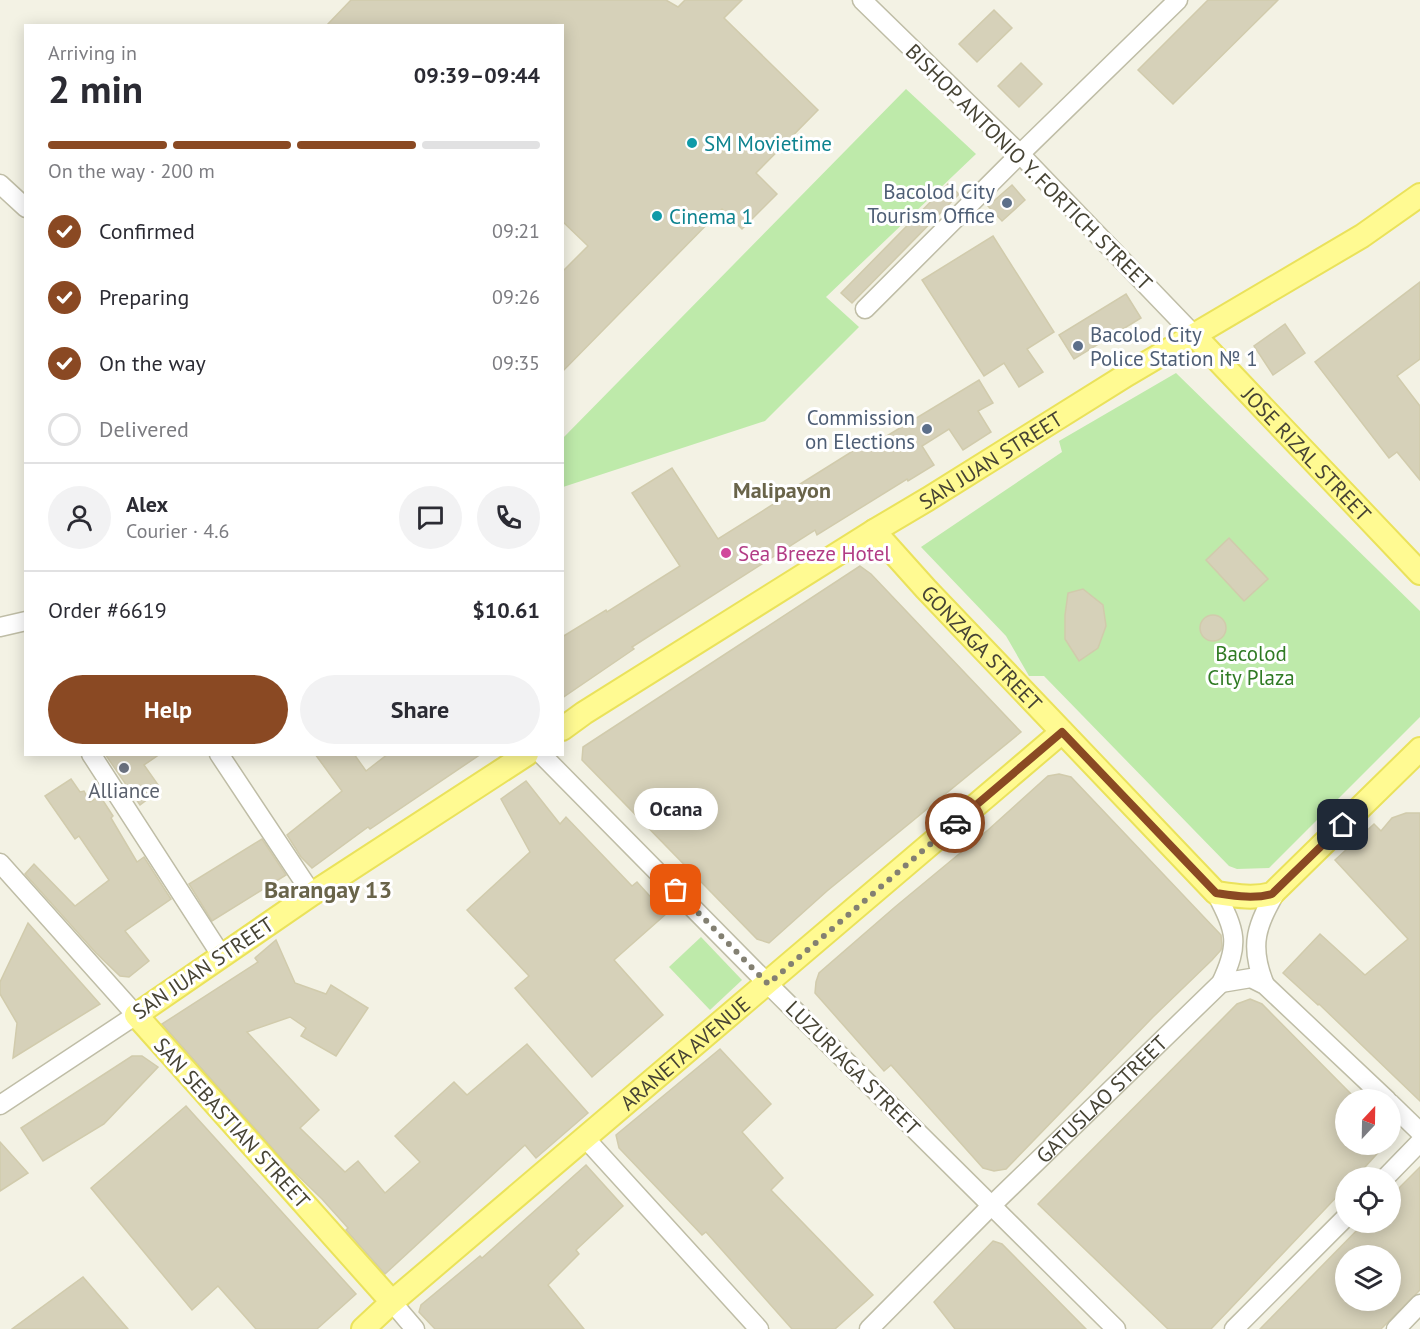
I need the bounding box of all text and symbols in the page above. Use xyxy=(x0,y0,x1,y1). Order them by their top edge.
street label: BISHOP ANTONIO Y. FORTICH STREET xyxy=(900,38,1158,296)
text: Arriving in xyxy=(48,40,137,66)
text: 09:39–09:44 xyxy=(414,61,540,89)
text: 2 min xyxy=(48,63,143,114)
place label: SM Movietime xyxy=(704,130,832,157)
marker: SM Movietime xyxy=(685,136,699,150)
text: On the way · 200 m xyxy=(48,158,215,184)
place label: Bacolod City Tourism Office xyxy=(867,178,995,229)
marker: Bacolod City Tourism Office xyxy=(1000,196,1014,210)
place label: Cinema 1 xyxy=(669,203,753,230)
marker: Cinema 1 xyxy=(650,209,664,223)
icon: check xyxy=(48,215,81,248)
text: Confirmed xyxy=(99,217,195,245)
text: 09:21 xyxy=(492,218,540,244)
icon: check xyxy=(48,281,81,314)
text: Preparing xyxy=(99,283,189,311)
text: 09:26 xyxy=(492,284,540,310)
place label: Bacolod City Police Station № 1 xyxy=(1090,321,1258,372)
marker: Bacolod City Police Station № 1 xyxy=(1071,339,1085,353)
icon: check xyxy=(48,347,81,380)
text: On the way xyxy=(99,349,206,377)
text: 09:35 xyxy=(492,350,540,376)
street label: JOSE RIZAL STREET xyxy=(1236,380,1377,527)
place label: Commission on Elections xyxy=(805,404,915,455)
street label: SAN JUAN STREET xyxy=(914,405,1068,515)
text: Delivered xyxy=(99,415,189,443)
marker: Commission on Elections xyxy=(920,422,934,436)
district label: Malipayon xyxy=(733,476,831,504)
button: person xyxy=(48,486,111,549)
button: chat xyxy=(399,486,462,549)
button: phone xyxy=(477,486,540,549)
text: Alex xyxy=(126,490,168,518)
text: Courier · 4.6 xyxy=(126,518,229,544)
place label: Sea Breeze Hotel xyxy=(738,540,891,567)
marker: Sea Breeze Hotel xyxy=(719,546,733,560)
street label: GONZAGA STREET xyxy=(916,579,1048,716)
text: Order #6619 xyxy=(48,596,167,624)
text: $10.61 xyxy=(472,596,540,624)
park label: Bacolod City Plaza xyxy=(1207,640,1295,691)
button: Help xyxy=(48,675,288,744)
button: Share xyxy=(300,675,540,744)
marker: Alliance xyxy=(117,761,131,775)
place label: Alliance xyxy=(88,777,160,804)
callout: Ocana xyxy=(634,788,718,830)
courier xyxy=(925,793,985,853)
text: Ocana xyxy=(650,796,702,822)
pin xyxy=(1317,799,1368,850)
icon: car xyxy=(939,807,972,840)
icon: home xyxy=(1326,808,1359,841)
pin xyxy=(650,864,701,915)
icon: bag xyxy=(659,873,692,906)
district label: Barangay 13 xyxy=(264,874,392,905)
street label: SAN JUAN STREET xyxy=(127,911,279,1025)
street label: ARANETA AVENUE xyxy=(614,990,755,1116)
street label: LUZURIAGA STREET xyxy=(780,995,926,1141)
street label: GATUSLAO STREET xyxy=(1030,1029,1173,1169)
street label: SAN SEBASTIAN STREET xyxy=(148,1032,316,1214)
north arrow xyxy=(1335,1089,1401,1155)
map controls xyxy=(1335,1089,1401,1311)
button: locate xyxy=(1335,1167,1401,1233)
button: layers xyxy=(1335,1245,1401,1311)

